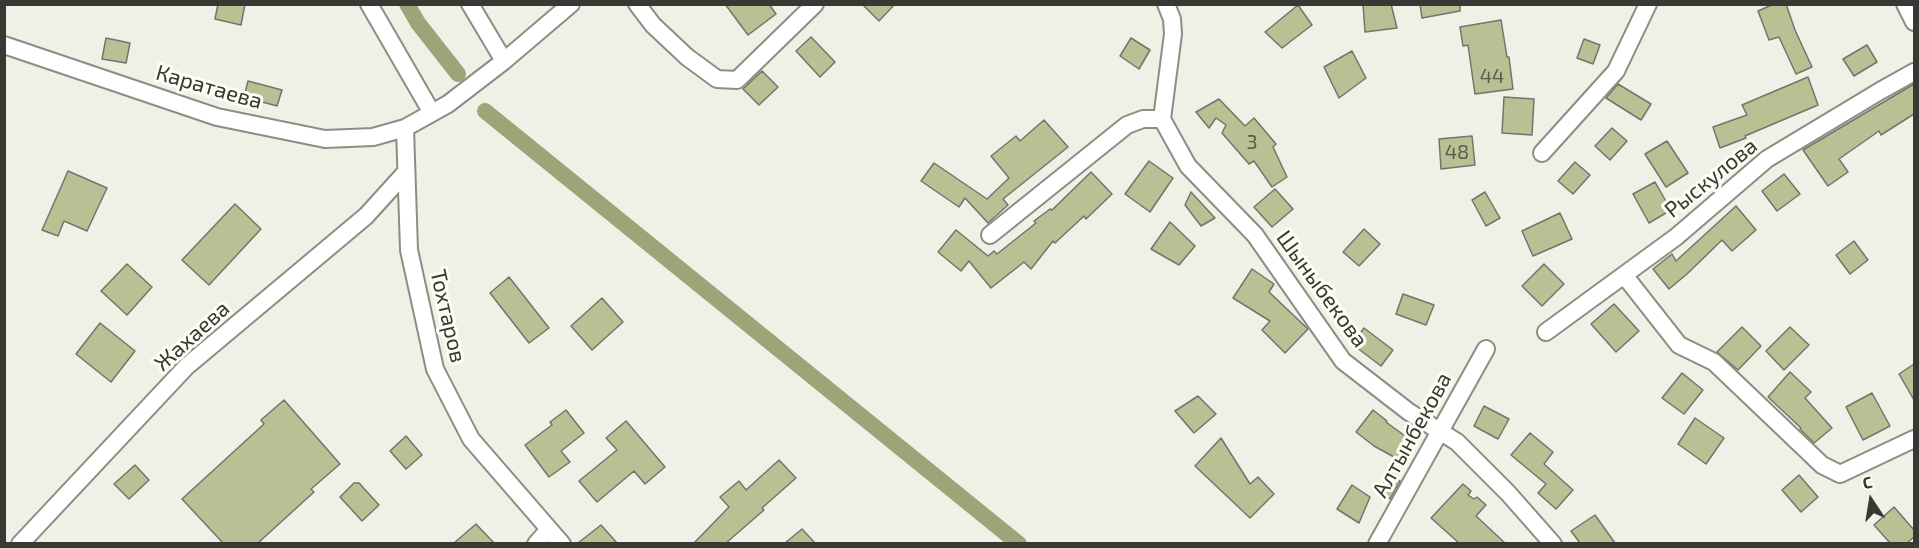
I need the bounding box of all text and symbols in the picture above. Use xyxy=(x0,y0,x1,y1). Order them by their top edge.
street label: Каратаева xyxy=(153,59,265,115)
house number: 44 xyxy=(1480,64,1504,88)
house number: 3 xyxy=(1246,130,1258,154)
street label: Рыскулова xyxy=(1659,133,1763,223)
house number: 48 xyxy=(1445,140,1469,164)
street label: Шыныбекова xyxy=(1271,225,1373,353)
street label: Тохтаров xyxy=(424,267,472,365)
street label: Жахаева xyxy=(149,295,235,377)
street label: Алтынбекова xyxy=(1367,368,1457,502)
north arrow xyxy=(1841,470,1901,530)
text: С xyxy=(1861,472,1874,492)

